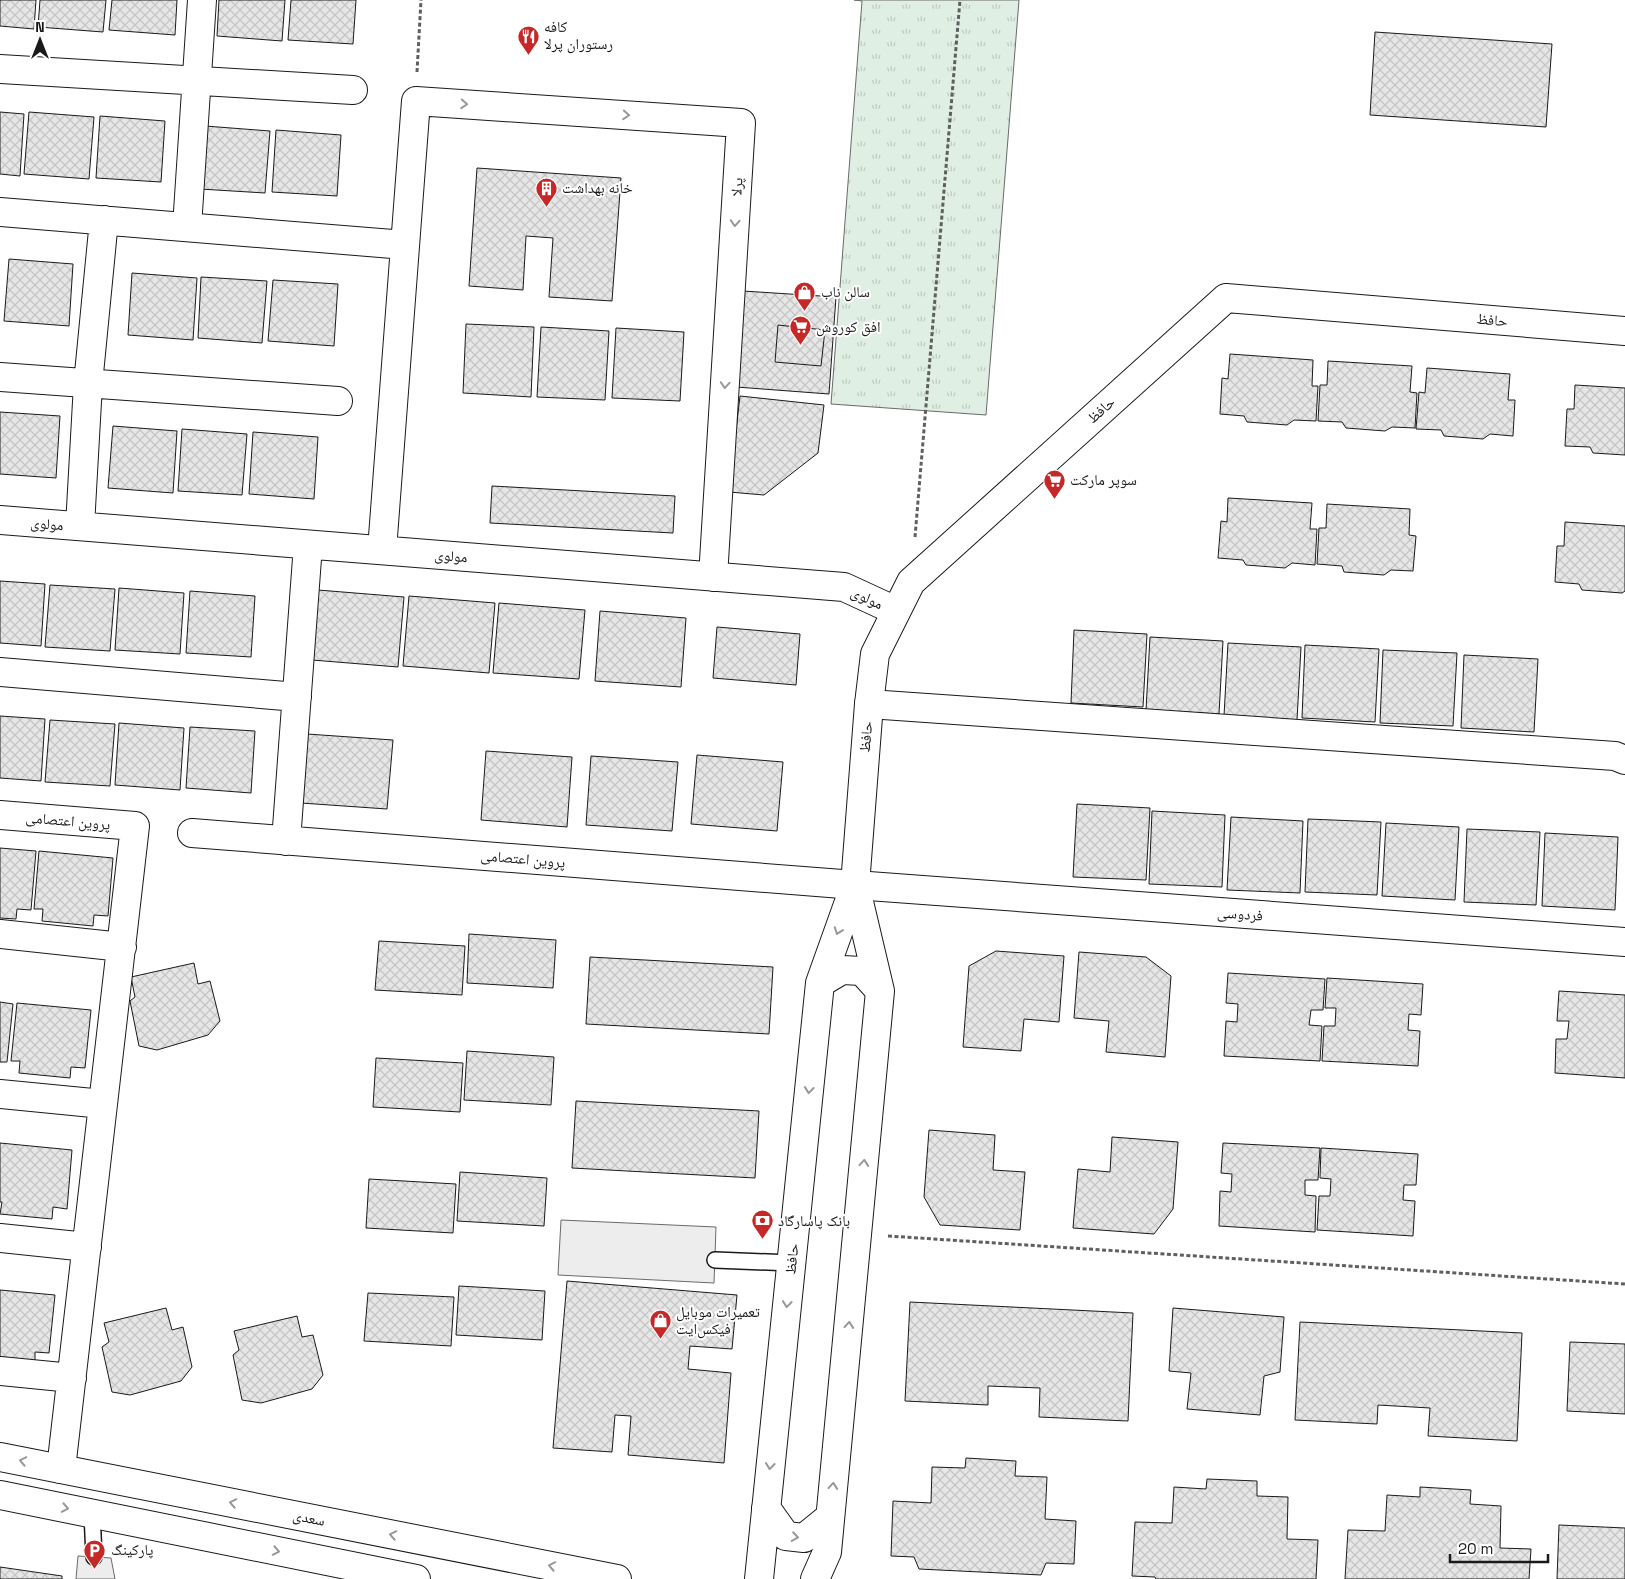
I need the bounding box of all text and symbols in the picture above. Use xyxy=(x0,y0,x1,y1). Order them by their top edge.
north arrow xyxy=(15,15,65,65)
place label: کافه رستوران پرلا xyxy=(544,17,613,54)
text: N xyxy=(35,18,45,36)
restaurant icon: کافه رستوران پرلا xyxy=(516,24,540,55)
one-way arrow xyxy=(460,98,468,109)
one-way arrow xyxy=(623,110,631,121)
building icon: خانه بهداشت xyxy=(534,176,558,207)
street label: پرلا xyxy=(726,177,747,197)
place label: خانه بهداشت xyxy=(562,178,633,197)
one-way arrow xyxy=(730,219,741,227)
shop icon: سالن ناب xyxy=(793,280,817,311)
place label: سالن ناب xyxy=(821,282,870,302)
street label: حافظ xyxy=(1476,309,1509,330)
supermarket icon: افق کوروش xyxy=(788,315,812,346)
place label: افق کوروش xyxy=(816,317,881,337)
one-way arrow xyxy=(719,381,730,389)
street label: حافظ xyxy=(1083,392,1119,427)
supermarket icon: سوپر مارکت xyxy=(1042,468,1066,499)
place label: سوپر مارکت xyxy=(1070,470,1137,489)
street label: مولوی xyxy=(30,513,65,535)
street label: مولوی xyxy=(434,545,469,567)
street label: مولوی xyxy=(848,582,886,614)
street label: حافظ xyxy=(855,720,876,753)
street label: پروین اعتصامی xyxy=(25,807,111,835)
street label: پروین اعتصامی xyxy=(480,845,566,873)
street label: فردوسی xyxy=(1216,902,1264,926)
one-way arrow xyxy=(834,926,844,935)
one-way arrow xyxy=(804,1086,815,1094)
one-way arrow xyxy=(858,1159,869,1167)
bank icon: بانک پاسارگاد xyxy=(750,1209,774,1240)
place label: بانک پاسارگاد xyxy=(778,1211,850,1230)
street label: حافظ xyxy=(780,1242,803,1275)
one-way arrow xyxy=(782,1300,793,1308)
place label: تعمیرات موبایل فیکس‌ایت xyxy=(676,1302,760,1339)
shop icon: تعمیرات موبایل فیکس‌ایت xyxy=(648,1309,672,1340)
one-way arrow xyxy=(843,1320,854,1328)
one-way arrow xyxy=(18,1456,27,1467)
one-way arrow xyxy=(765,1462,776,1470)
one-way arrow xyxy=(827,1482,838,1490)
one-way arrow xyxy=(229,1498,238,1509)
one-way arrow xyxy=(61,1502,69,1513)
street label: سعدی xyxy=(291,1505,327,1531)
one-way arrow xyxy=(388,1530,397,1540)
one-way arrow xyxy=(791,1531,799,1542)
scale bar xyxy=(1450,1532,1548,1564)
parking icon: پارکینگ xyxy=(83,1538,107,1569)
text: 20 m xyxy=(1458,1539,1493,1558)
place label: پارکینگ xyxy=(111,1540,153,1559)
one-way arrow xyxy=(271,1545,280,1555)
one-way arrow xyxy=(548,1561,557,1572)

